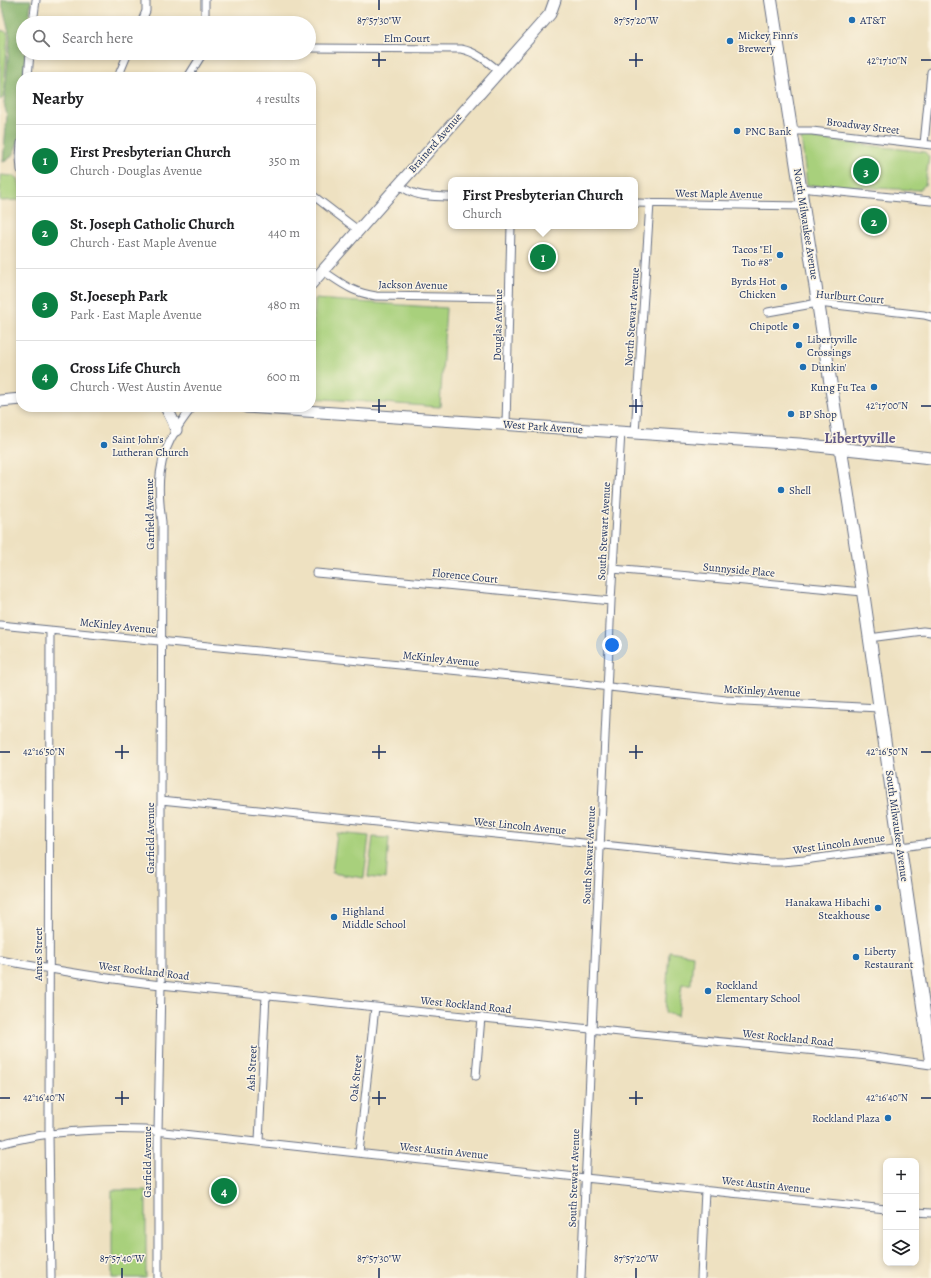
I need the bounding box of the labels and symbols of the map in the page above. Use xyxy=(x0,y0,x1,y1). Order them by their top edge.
place label: AT&T xyxy=(859,13,886,28)
text: 87°57'30"W xyxy=(357,14,402,27)
text: 87°57'20"W xyxy=(614,14,659,27)
marker: AT&T xyxy=(847,15,857,25)
place label: Mickey Finn's Brewery xyxy=(738,28,798,56)
street label: Elm Court xyxy=(384,31,431,46)
marker: Mickey Finn's Brewery xyxy=(725,36,735,46)
text: 42°17'10"N xyxy=(867,54,907,67)
street label: Brainerd Avenue xyxy=(405,110,465,176)
street label: Broadway Street xyxy=(826,114,901,138)
place label: PNC Bank xyxy=(745,124,792,139)
marker: PNC Bank xyxy=(732,126,742,136)
pin: 3 xyxy=(853,156,879,186)
street label: North Milwaukee Avenue xyxy=(790,167,822,281)
street label: West Maple Avenue xyxy=(674,186,763,202)
pin: 2 xyxy=(861,206,887,236)
pin: 1 xyxy=(530,242,556,272)
place label: Tacos "El Tio #8" xyxy=(733,242,772,270)
marker: Tacos "El Tio #8" xyxy=(775,250,785,260)
street label: North Stewart Avenue xyxy=(621,267,643,367)
place label: Byrds Hot Chicken xyxy=(731,274,776,302)
street label: Jackson Avenue xyxy=(378,277,448,293)
marker: Byrds Hot Chicken xyxy=(779,282,789,292)
street label: Hurlburt Court xyxy=(815,287,885,307)
street label: Douglas Avenue xyxy=(490,289,506,361)
place label: Chipotle xyxy=(750,319,788,334)
marker: Chipotle xyxy=(791,321,801,331)
place label: Libertyville Crossings xyxy=(807,332,857,360)
marker: Libertyville Crossings xyxy=(794,340,804,350)
place label: Dunkin' xyxy=(811,360,846,375)
marker: Dunkin' xyxy=(798,362,808,372)
place label: Kung Fu Tea xyxy=(810,380,867,395)
marker: Kung Fu Tea xyxy=(869,382,879,392)
text: 42°17'00"N xyxy=(866,399,908,412)
place label: BP Shop xyxy=(799,407,837,422)
marker: BP Shop xyxy=(786,409,796,419)
street label: West Park Avenue xyxy=(501,417,584,437)
district label: Libertyville xyxy=(824,428,896,448)
place label: Saint John's Lutheran Church xyxy=(112,432,189,460)
marker: Saint John's Lutheran Church xyxy=(99,440,109,450)
street label: Garfield Avenue xyxy=(142,478,158,550)
street label: South Stewart Avenue xyxy=(594,481,614,581)
place label: Shell xyxy=(789,483,811,498)
marker: Shell xyxy=(776,485,786,495)
street label: Sunnyside Place xyxy=(702,559,776,581)
street label: Florence Court xyxy=(431,565,499,587)
street label: McKinley Avenue xyxy=(79,615,157,637)
your location xyxy=(602,635,622,655)
street label: McKinley Avenue xyxy=(402,648,480,670)
street label: McKinley Avenue xyxy=(723,681,801,701)
text: 42°16'50"N xyxy=(23,745,65,758)
text: 42°16'50"N xyxy=(866,745,908,758)
street label: South Milwaukee Avenue xyxy=(882,769,912,883)
street label: Garfield Avenue xyxy=(143,802,158,874)
street label: South Stewart Avenue xyxy=(579,805,599,905)
street label: West Lincoln Avenue xyxy=(472,814,567,838)
street label: West Lincoln Avenue xyxy=(791,830,886,858)
place label: Hanakawa Hibachi Steakhouse xyxy=(785,895,870,923)
marker: Hanakawa Hibachi Steakhouse xyxy=(873,903,883,913)
place label: Highland Middle School xyxy=(342,904,406,932)
marker: Highland Middle School xyxy=(329,912,339,922)
street label: Ames Street xyxy=(31,927,46,982)
place label: Liberty Restaurant xyxy=(864,944,914,972)
marker: Liberty Restaurant xyxy=(851,952,861,962)
street label: West Rockland Road xyxy=(97,958,190,984)
place label: Rockland Elementary School xyxy=(716,978,801,1006)
marker: Rockland Elementary School xyxy=(703,986,713,996)
street label: West Rockland Road xyxy=(419,993,512,1017)
street label: West Rockland Road xyxy=(741,1026,834,1050)
street label: Ash Street xyxy=(243,1044,261,1092)
street label: Oak Street xyxy=(346,1053,366,1102)
text: 42°16'40"N xyxy=(23,1091,65,1104)
text: 42°16'40"N xyxy=(866,1091,908,1104)
place label: Rockland Plaza xyxy=(812,1111,881,1126)
marker: Rockland Plaza xyxy=(883,1113,893,1123)
street label: Garfield Avenue xyxy=(140,1126,155,1198)
street label: South Stewart Avenue xyxy=(565,1128,583,1228)
street label: West Austin Avenue xyxy=(398,1139,489,1163)
street label: West Austin Avenue xyxy=(720,1173,811,1197)
pin: 4 xyxy=(211,1176,237,1206)
text: 87°57'40"W xyxy=(100,1252,145,1265)
text: 87°57'30"W xyxy=(357,1252,402,1265)
text: 87°57'20"W xyxy=(614,1252,659,1265)

